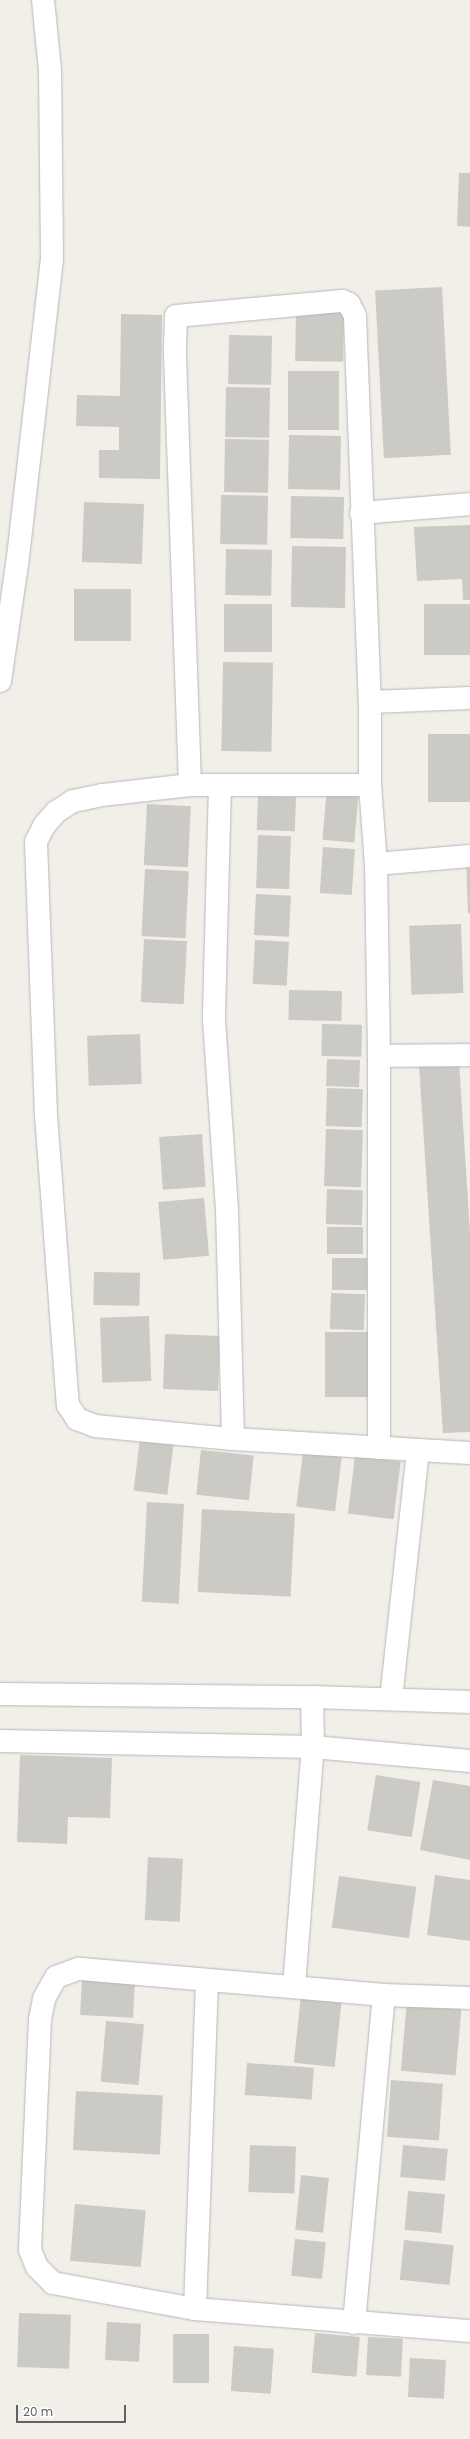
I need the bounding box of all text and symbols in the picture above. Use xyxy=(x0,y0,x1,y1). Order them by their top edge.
scale bar xyxy=(18,2397,128,2423)
text: 20 m xyxy=(23,2403,53,2420)

